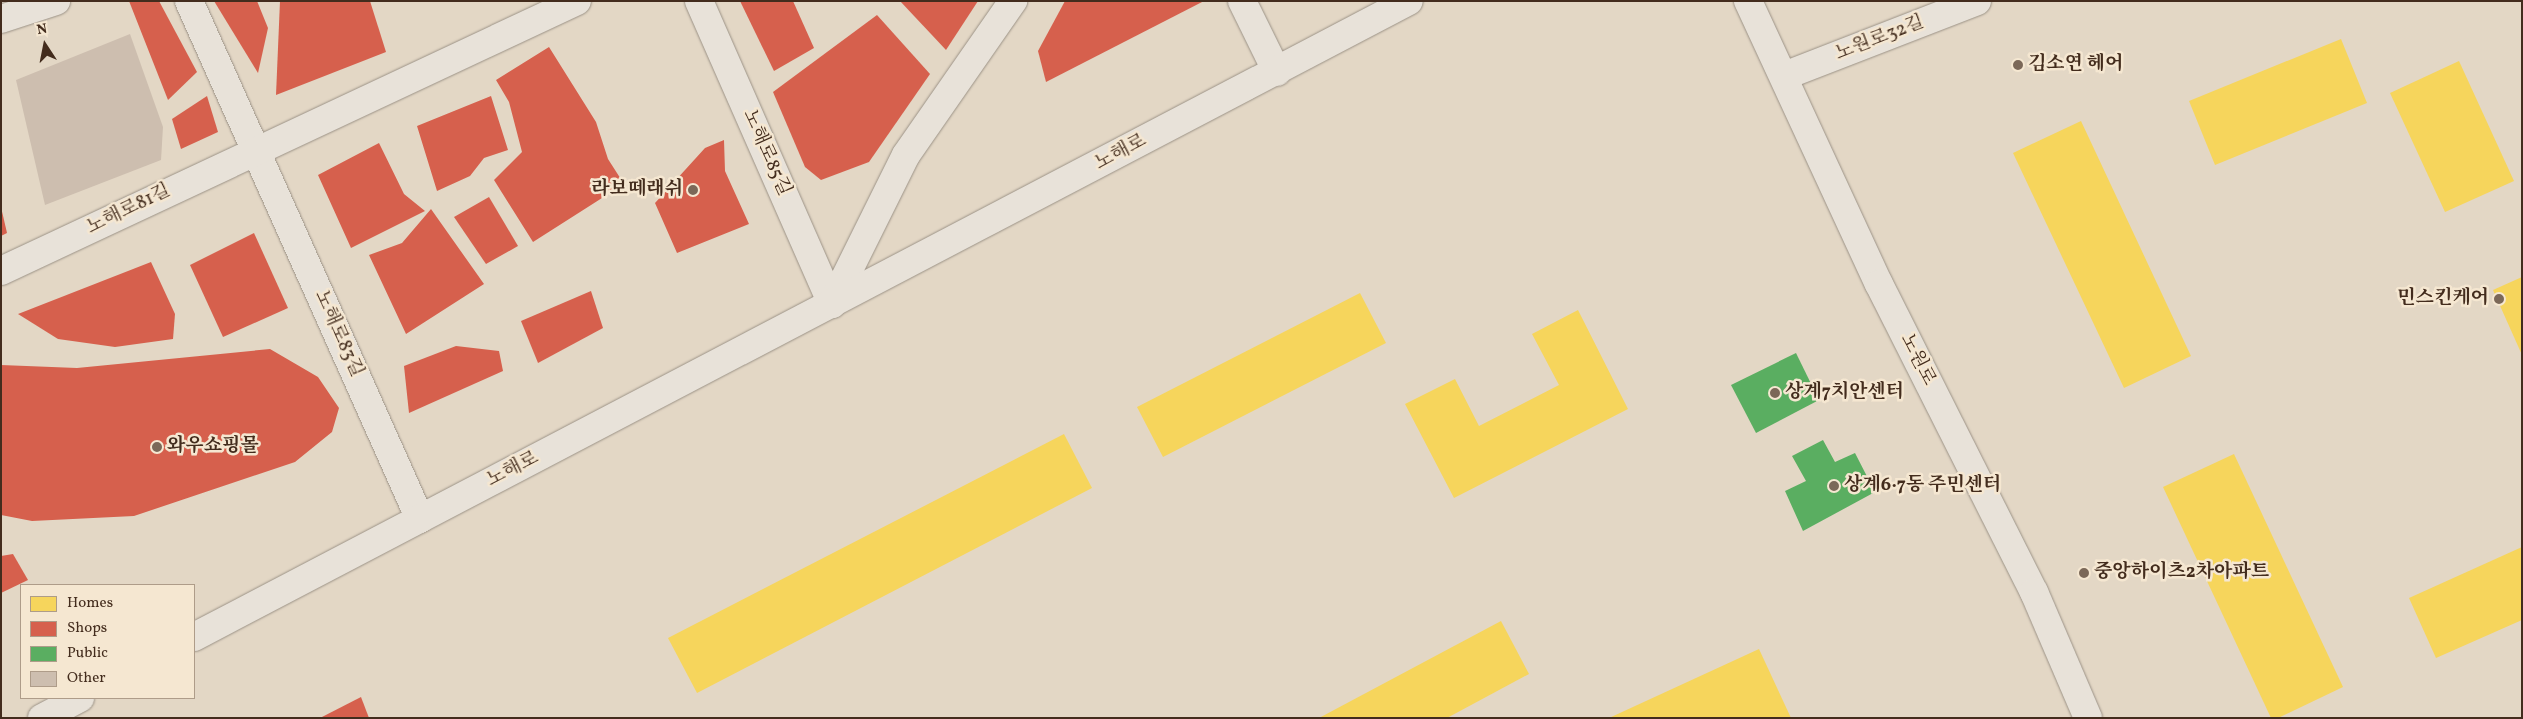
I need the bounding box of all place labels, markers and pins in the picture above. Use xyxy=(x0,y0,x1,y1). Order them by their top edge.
place label: 김소연 헤어 xyxy=(2028,54,2124,76)
marker: 김소연 헤어 xyxy=(2012,59,2024,71)
place label: 라보떼래쉬 xyxy=(591,179,683,201)
marker: 라보떼래쉬 xyxy=(687,184,699,196)
place label: 민스킨케어 xyxy=(2397,288,2489,310)
marker: 민스킨케어 xyxy=(2493,293,2505,305)
place label: 상계7치안센터 xyxy=(1785,382,1904,404)
marker: 상계7치안센터 xyxy=(1769,387,1781,399)
place label: 와우쇼핑몰 xyxy=(167,436,259,458)
marker: 와우쇼핑몰 xyxy=(151,441,163,453)
place label: 상계6·7동 주민센터 xyxy=(1844,475,2001,497)
marker: 상계6·7동 주민센터 xyxy=(1828,480,1840,492)
place label: 중앙하이츠2차아파트 xyxy=(2094,562,2269,584)
marker: 중앙하이츠2차아파트 xyxy=(2078,567,2090,579)

